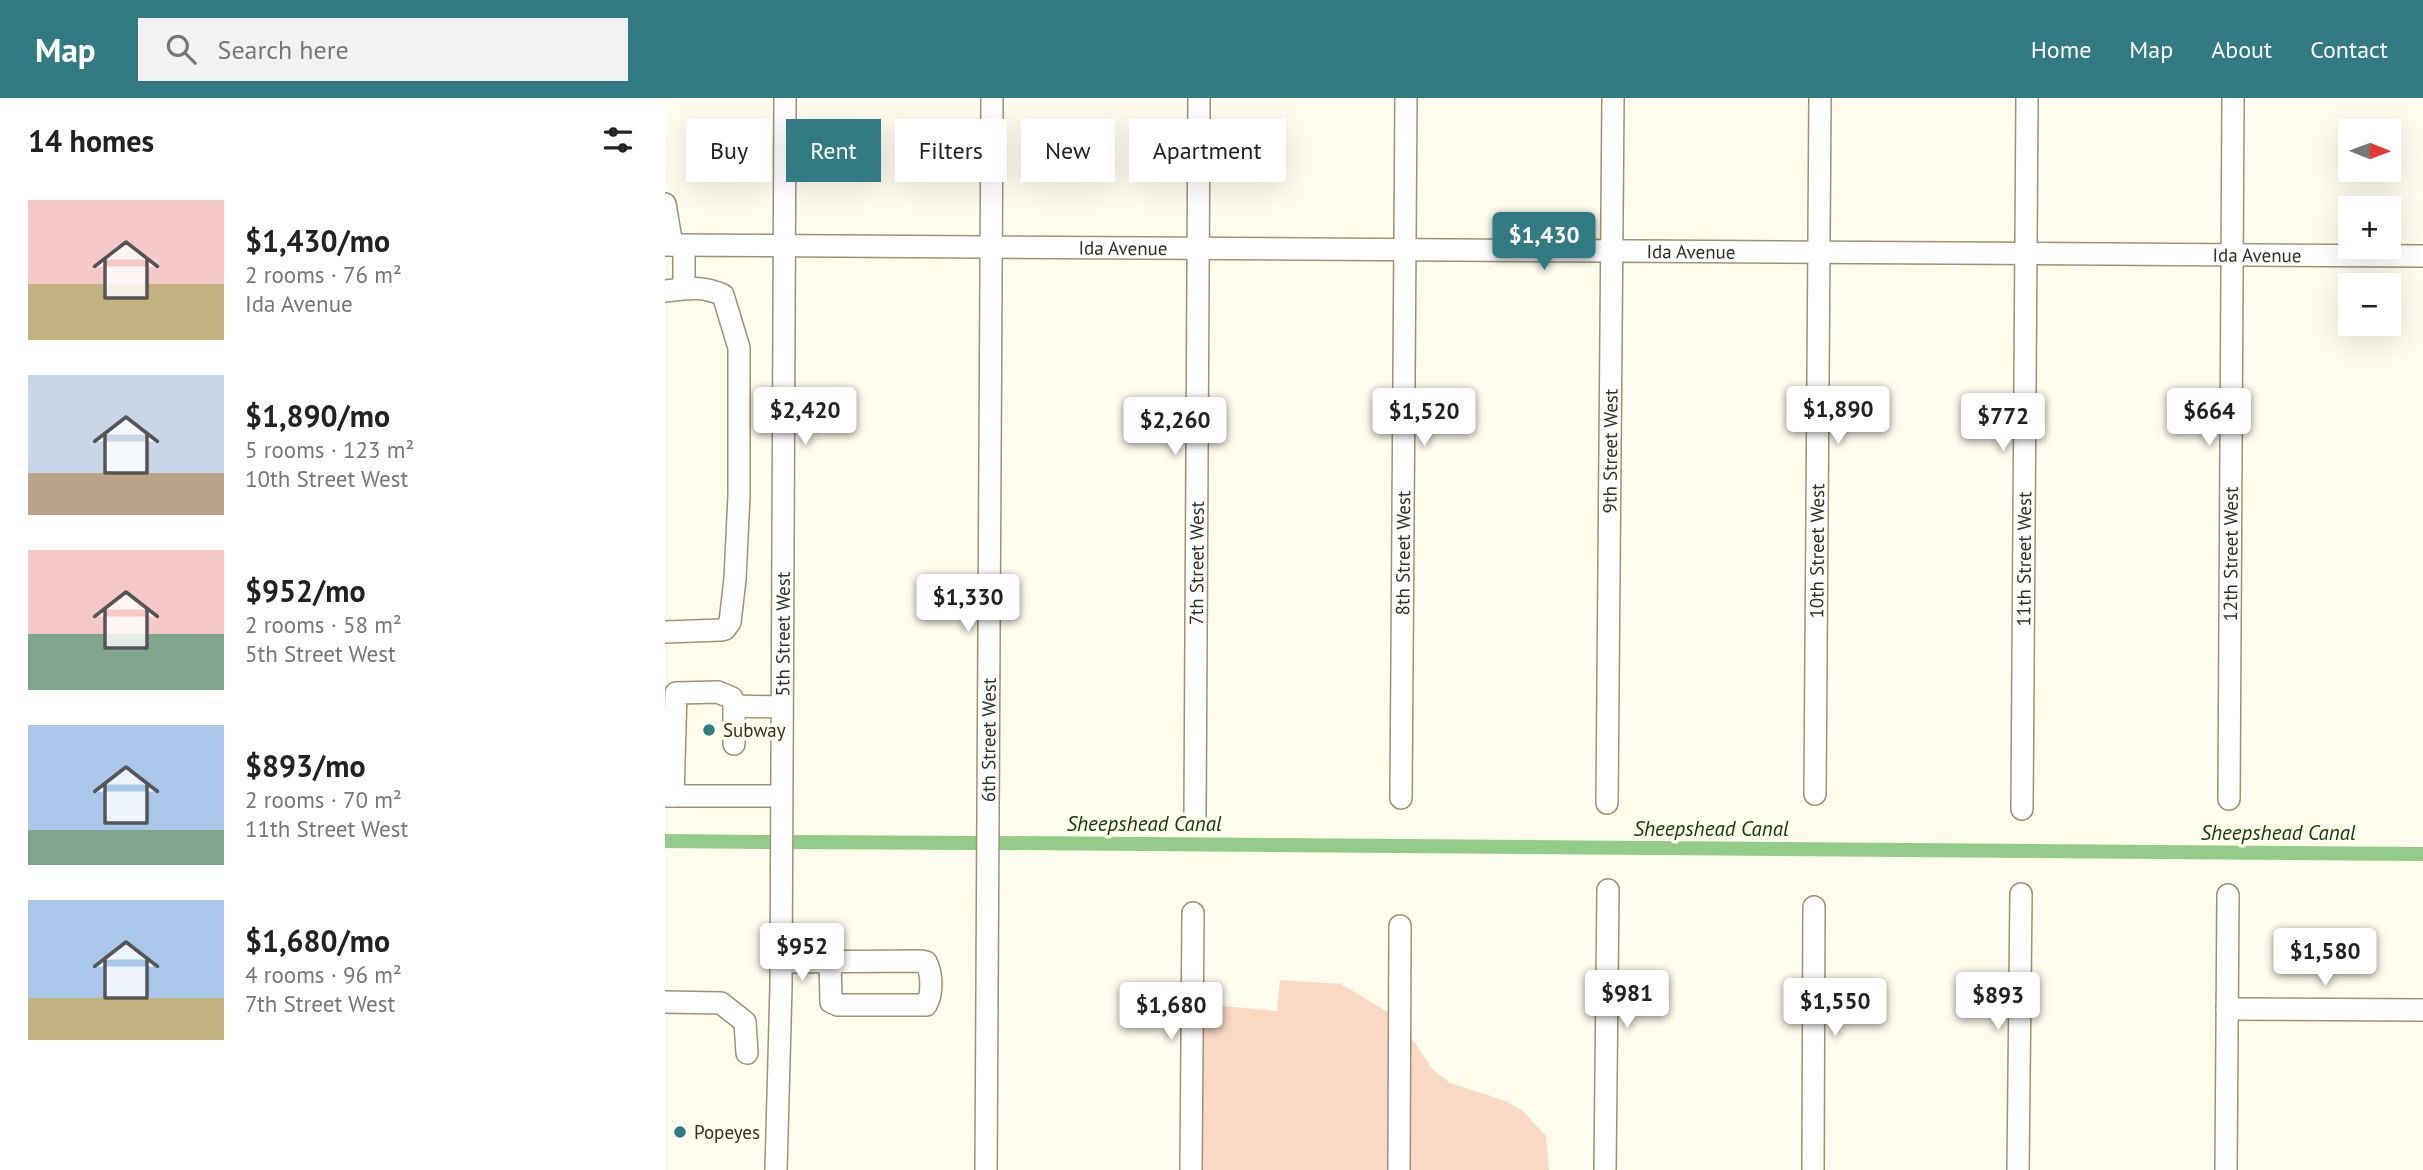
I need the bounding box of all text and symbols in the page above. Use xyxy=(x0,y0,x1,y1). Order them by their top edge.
search box xyxy=(138,18,628,81)
text: Map xyxy=(35,28,96,71)
icon: search xyxy=(162,30,200,68)
text: Search here xyxy=(218,33,349,66)
text: Home xyxy=(2031,34,2091,65)
text: Map xyxy=(2129,34,2173,65)
text: About xyxy=(2211,34,2272,65)
text: Contact xyxy=(2310,34,2388,65)
chip: Buy xyxy=(686,119,772,182)
chip: Rent xyxy=(786,119,881,182)
chip: Filters xyxy=(895,119,1007,182)
chip: New xyxy=(1021,119,1115,182)
chip: Apartment xyxy=(1129,119,1286,182)
north arrow xyxy=(2338,119,2401,182)
map controls xyxy=(2338,119,2401,336)
text: 14 homes xyxy=(28,121,154,160)
icon: filters xyxy=(599,121,637,159)
button: + xyxy=(2338,196,2401,259)
pin: $1,430 xyxy=(1487,212,1601,272)
text: $1,430 xyxy=(1508,220,1580,249)
text: $1,430/mo xyxy=(245,221,390,260)
icon: home xyxy=(84,228,168,312)
street label: Ida Avenue xyxy=(1078,236,1168,260)
street label: Ida Avenue xyxy=(1646,239,1736,264)
street label: Ida Avenue xyxy=(2212,243,2302,267)
text: 2 rooms · 76 m² xyxy=(245,260,402,289)
button: − xyxy=(2338,273,2401,336)
text: Ida Avenue xyxy=(245,289,353,318)
pin: $1,890 xyxy=(1781,386,1895,446)
pin: $2,420 xyxy=(748,388,862,447)
pin: $1,520 xyxy=(1367,388,1481,448)
street label: 9th Street West xyxy=(1597,388,1623,513)
pin: $664 xyxy=(2168,388,2250,448)
text: $1,890 xyxy=(1802,394,1874,423)
pin: $772 xyxy=(1962,394,2044,453)
text: $2,420 xyxy=(769,395,841,424)
text: $1,890/mo xyxy=(245,396,390,435)
text: $1,520 xyxy=(1388,396,1460,425)
text: $664 xyxy=(2183,396,2235,425)
pin: $2,260 xyxy=(1118,398,1232,457)
text: $772 xyxy=(1977,401,2029,430)
icon: home xyxy=(84,403,168,487)
text: $2,260 xyxy=(1139,405,1211,434)
text: 5 rooms · 123 m² xyxy=(245,435,414,464)
text: 10th Street West xyxy=(245,464,408,493)
street label: 10th Street West xyxy=(1804,483,1829,619)
street label: 12th Street West xyxy=(2218,486,2243,622)
street label: 8th Street West xyxy=(1390,490,1415,615)
street label: 11th Street West xyxy=(2011,491,2036,627)
street label: 7th Street West xyxy=(1184,500,1209,625)
text: $952/mo xyxy=(245,571,366,610)
street label: 5th Street West xyxy=(770,571,795,696)
pin: $1,330 xyxy=(911,574,1025,634)
icon: home xyxy=(84,578,168,662)
text: $1,330 xyxy=(932,582,1004,611)
text: 2 rooms · 58 m² xyxy=(245,610,402,639)
text: 5th Street West xyxy=(245,639,396,668)
street label: 6th Street West xyxy=(976,677,1001,802)
place label: Subway xyxy=(723,718,786,742)
marker: Subway xyxy=(701,722,717,738)
text: $893/mo xyxy=(245,746,366,785)
icon: home xyxy=(84,753,168,837)
text: 2 rooms · 70 m² xyxy=(245,785,402,814)
water label: Sheepshead Canal xyxy=(1066,810,1222,837)
text: 11th Street West xyxy=(245,814,408,843)
water label: Sheepshead Canal xyxy=(1633,815,1789,842)
water label: Sheepshead Canal xyxy=(2200,819,2356,846)
text: $1,680/mo xyxy=(245,921,390,960)
pin: $952 xyxy=(761,924,843,983)
icon: home xyxy=(84,928,168,1012)
pin: $1,580 xyxy=(2268,928,2382,988)
text: $952 xyxy=(776,931,828,960)
text: $1,580 xyxy=(2289,936,2361,965)
text: 4 rooms · 96 m² xyxy=(245,960,402,989)
pin: $981 xyxy=(1586,970,1668,1030)
pin: $893 xyxy=(1957,972,2039,1032)
text: $981 xyxy=(1601,978,1653,1007)
pin: $1,550 xyxy=(1778,978,1892,1038)
text: $893 xyxy=(1972,980,2024,1009)
pin: $1,680 xyxy=(1114,982,1228,1042)
text: $1,550 xyxy=(1799,986,1871,1015)
text: 7th Street West xyxy=(245,989,395,1018)
text: $1,680 xyxy=(1135,990,1207,1019)
place label: Popeyes xyxy=(694,1120,760,1144)
marker: Popeyes xyxy=(672,1124,688,1140)

